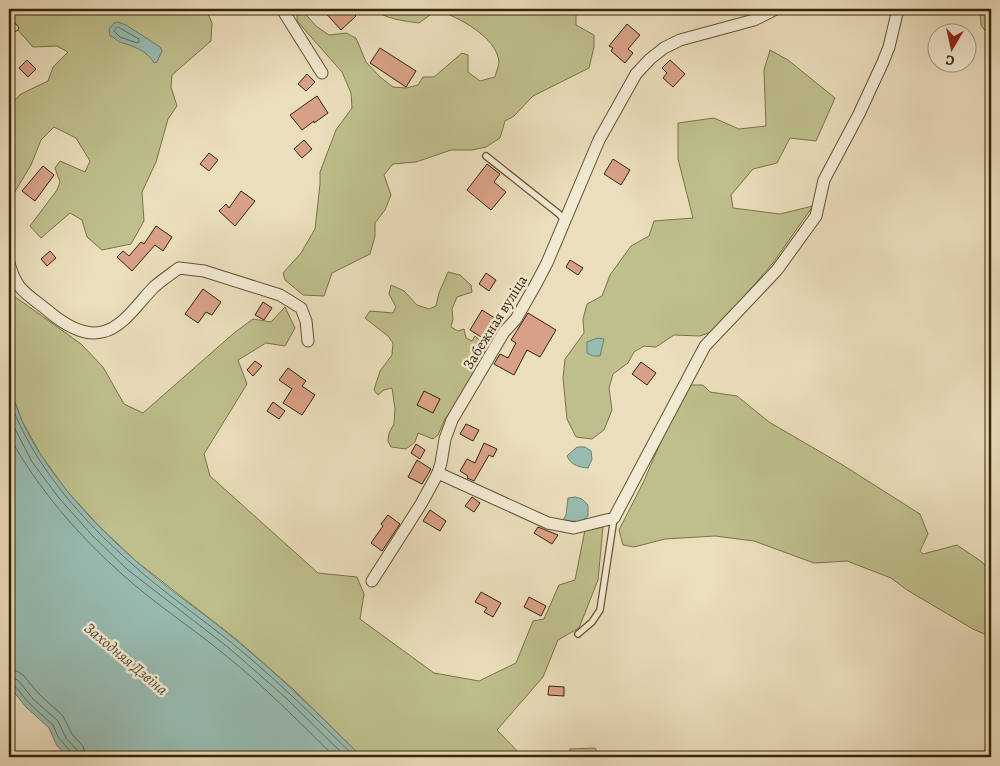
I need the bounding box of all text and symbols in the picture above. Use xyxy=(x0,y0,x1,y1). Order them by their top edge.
north arrow xyxy=(928,22,978,72)
text: С xyxy=(944,50,956,70)
street label: Забежная вуліца xyxy=(458,271,532,373)
water label: Заходняя Дзвіна xyxy=(79,617,173,701)

